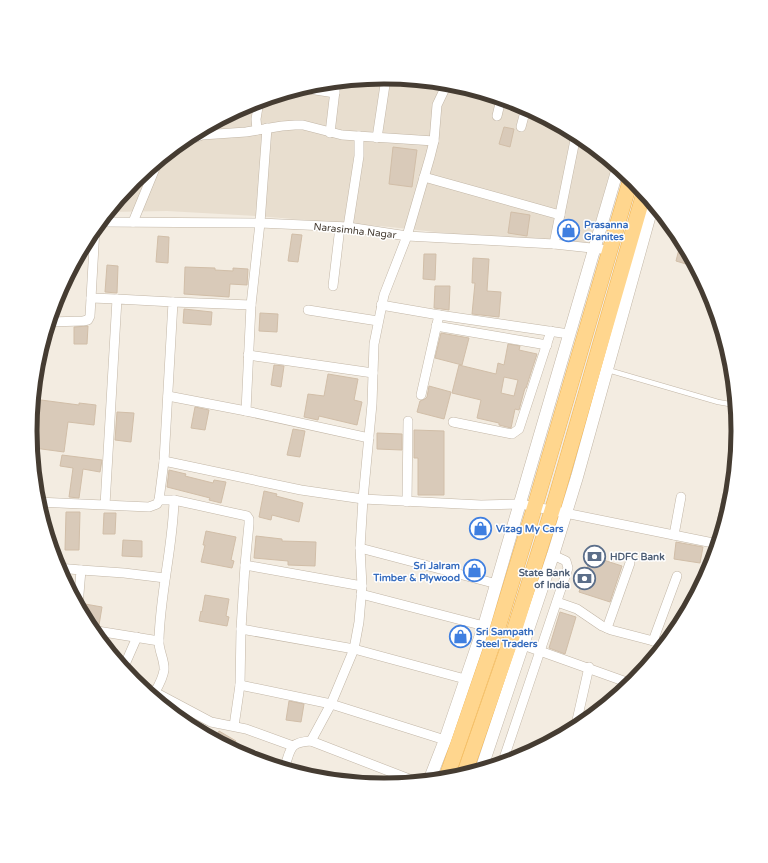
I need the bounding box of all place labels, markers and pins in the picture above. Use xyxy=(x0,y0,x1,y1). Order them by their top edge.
shop icon: Prasanna Granites xyxy=(556,217,582,243)
place label: Prasanna Granites xyxy=(584,219,629,243)
shop icon: Vizag My Cars xyxy=(467,515,493,541)
place label: Vizag My Cars xyxy=(496,523,564,535)
bank icon: HDFC Bank xyxy=(581,543,607,569)
place label: HDFC Bank xyxy=(610,551,665,563)
shop icon: Sri Jalram Timber & Plywood xyxy=(462,558,488,584)
place label: Sri Jalram Timber & Plywood xyxy=(372,560,460,584)
bank icon: State Bank of India xyxy=(572,565,598,591)
place label: State Bank of India xyxy=(519,567,571,591)
shop icon: Sri Sampath Steel Traders xyxy=(447,624,473,650)
place label: Sri Sampath Steel Traders xyxy=(476,626,538,650)

